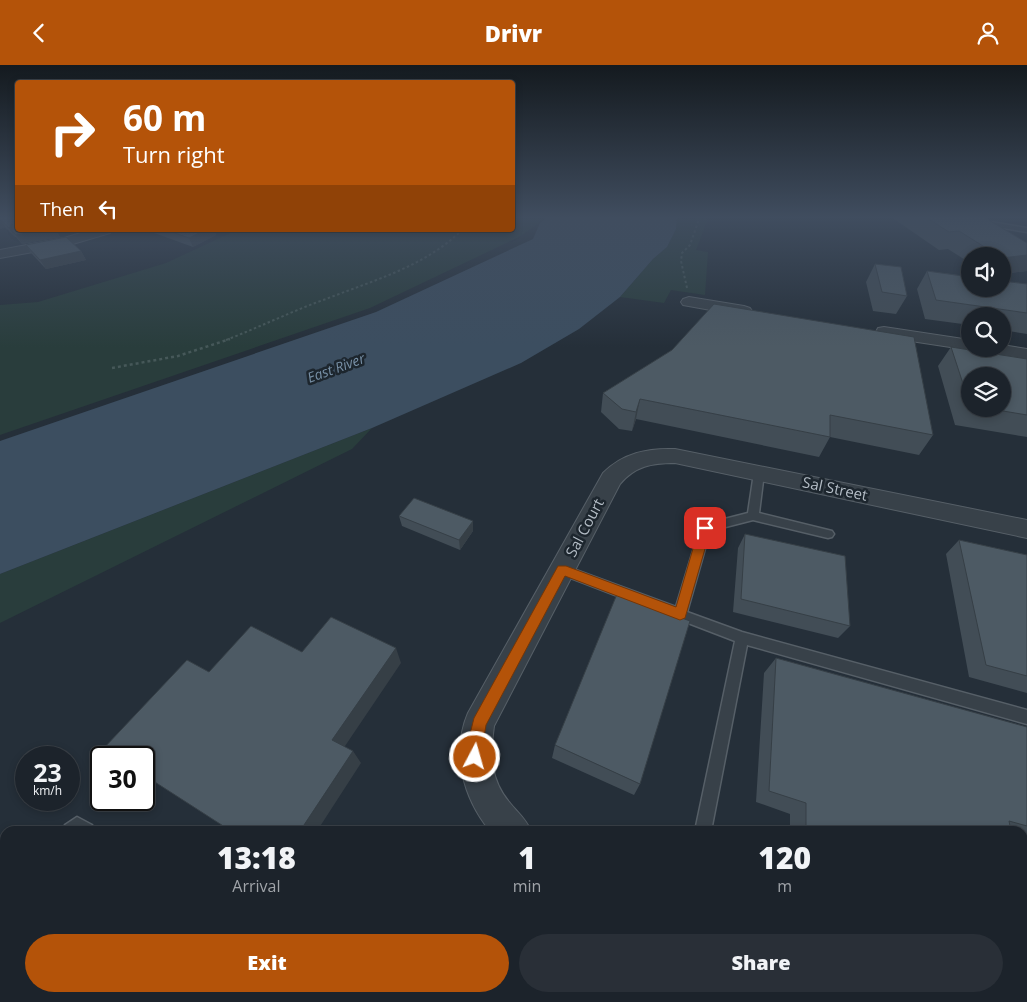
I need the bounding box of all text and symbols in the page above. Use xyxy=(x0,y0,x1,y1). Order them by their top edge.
text: Drivr xyxy=(485,18,542,48)
icon: back xyxy=(25,19,53,47)
icon: person xyxy=(974,19,1002,47)
text: 60 m xyxy=(123,94,206,141)
icon: right xyxy=(40,100,105,165)
text: Turn right xyxy=(123,139,225,169)
icon: left xyxy=(94,195,122,223)
text: Then xyxy=(40,196,84,222)
map controls xyxy=(961,247,1011,417)
button: sound xyxy=(961,247,1011,297)
button: search xyxy=(961,307,1011,357)
water label: East River xyxy=(304,348,368,387)
button: layers xyxy=(961,367,1011,417)
street label: Sal Street xyxy=(801,471,870,505)
street label: Sal Court xyxy=(560,495,608,560)
pin xyxy=(684,507,726,549)
icon: arrive xyxy=(691,514,719,542)
position arrow xyxy=(448,730,500,782)
speed limit sign: 30 xyxy=(90,746,155,811)
text: 23 xyxy=(33,755,62,789)
text: km/h xyxy=(33,782,62,799)
text: 13:18 xyxy=(217,837,296,878)
text: 1 xyxy=(518,837,536,878)
text: 120 xyxy=(758,837,811,878)
text: Arrival xyxy=(232,875,280,897)
text: min xyxy=(513,875,541,897)
text: m xyxy=(777,875,792,897)
button: Exit xyxy=(25,934,509,992)
button: Share xyxy=(519,934,1003,992)

